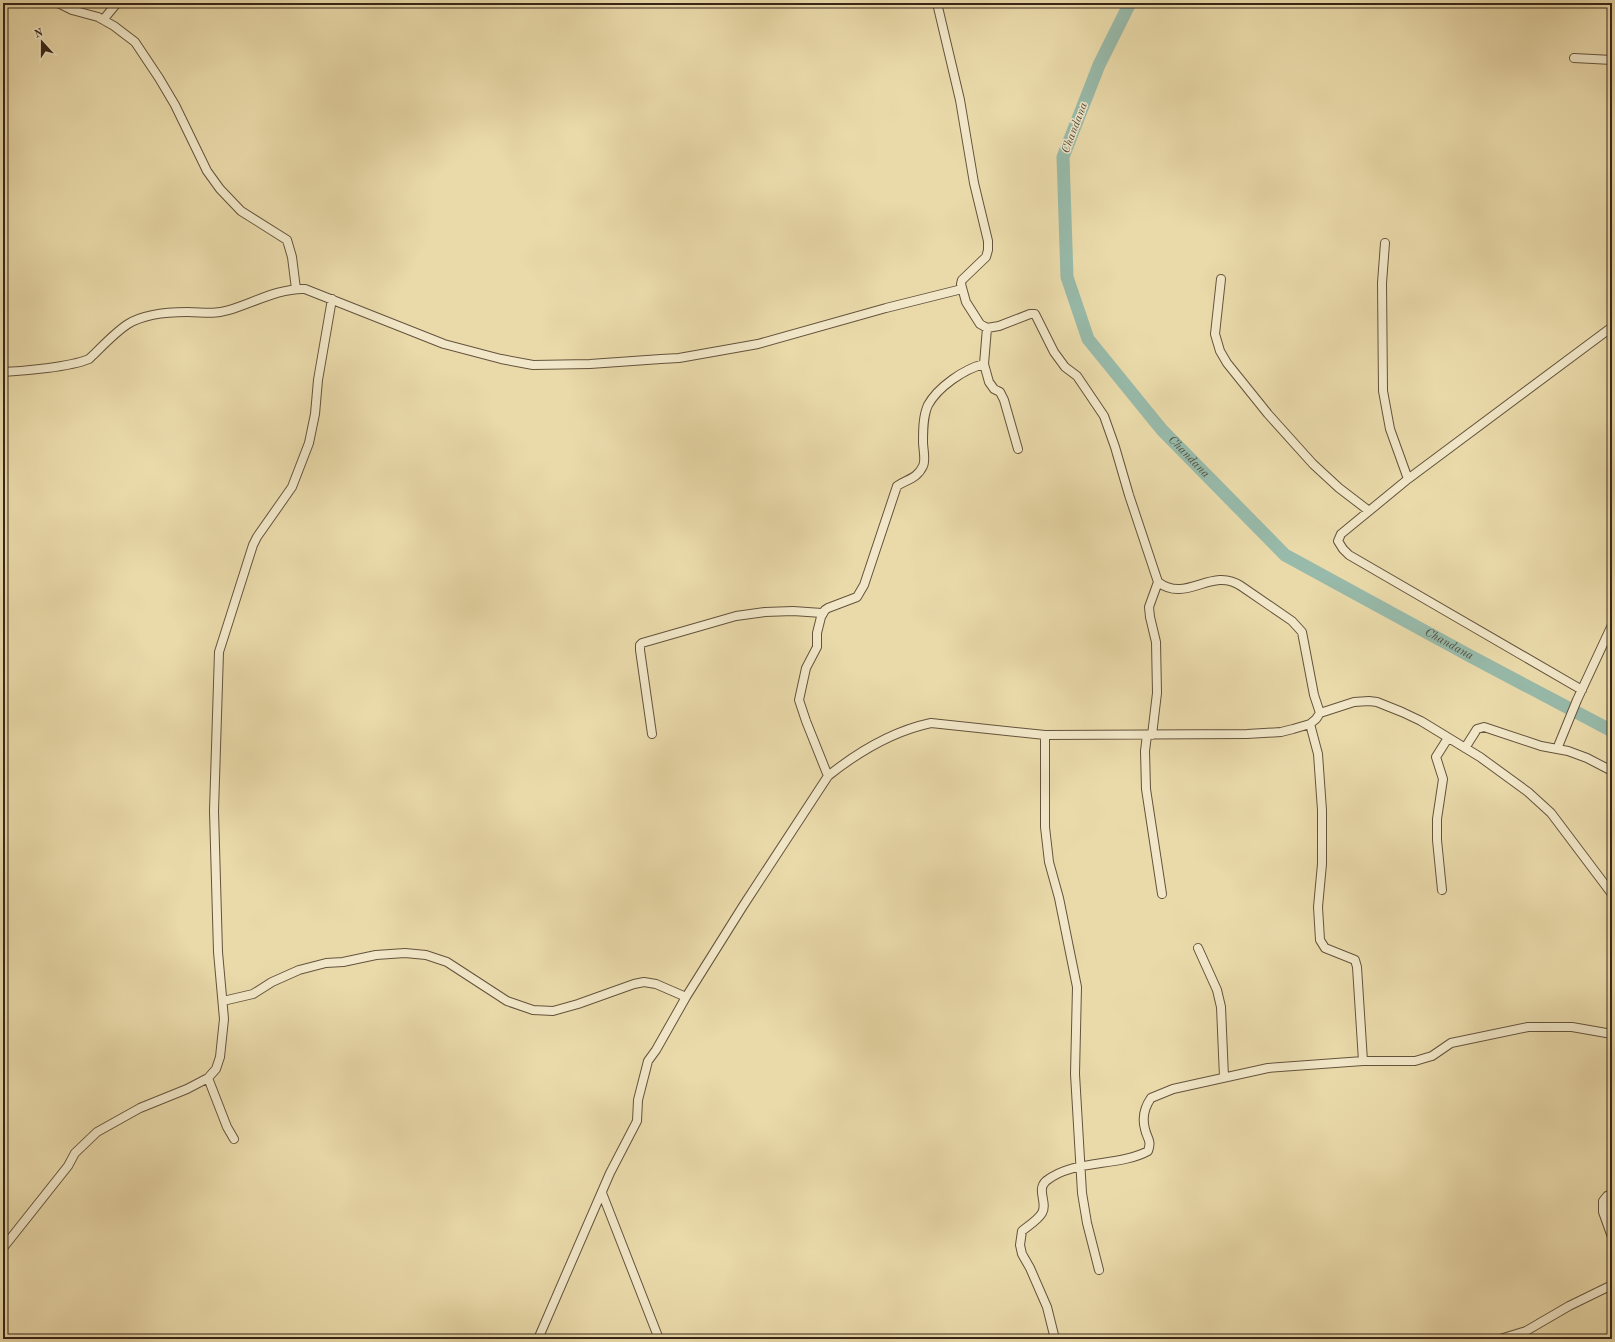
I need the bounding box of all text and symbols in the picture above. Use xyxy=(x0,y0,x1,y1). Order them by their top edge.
north arrow xyxy=(22,22,62,62)
text: N xyxy=(33,27,45,41)
water label: Chandana xyxy=(1060,100,1090,155)
water label: Chandana xyxy=(1166,434,1212,481)
water label: Chandana xyxy=(1422,626,1476,663)

